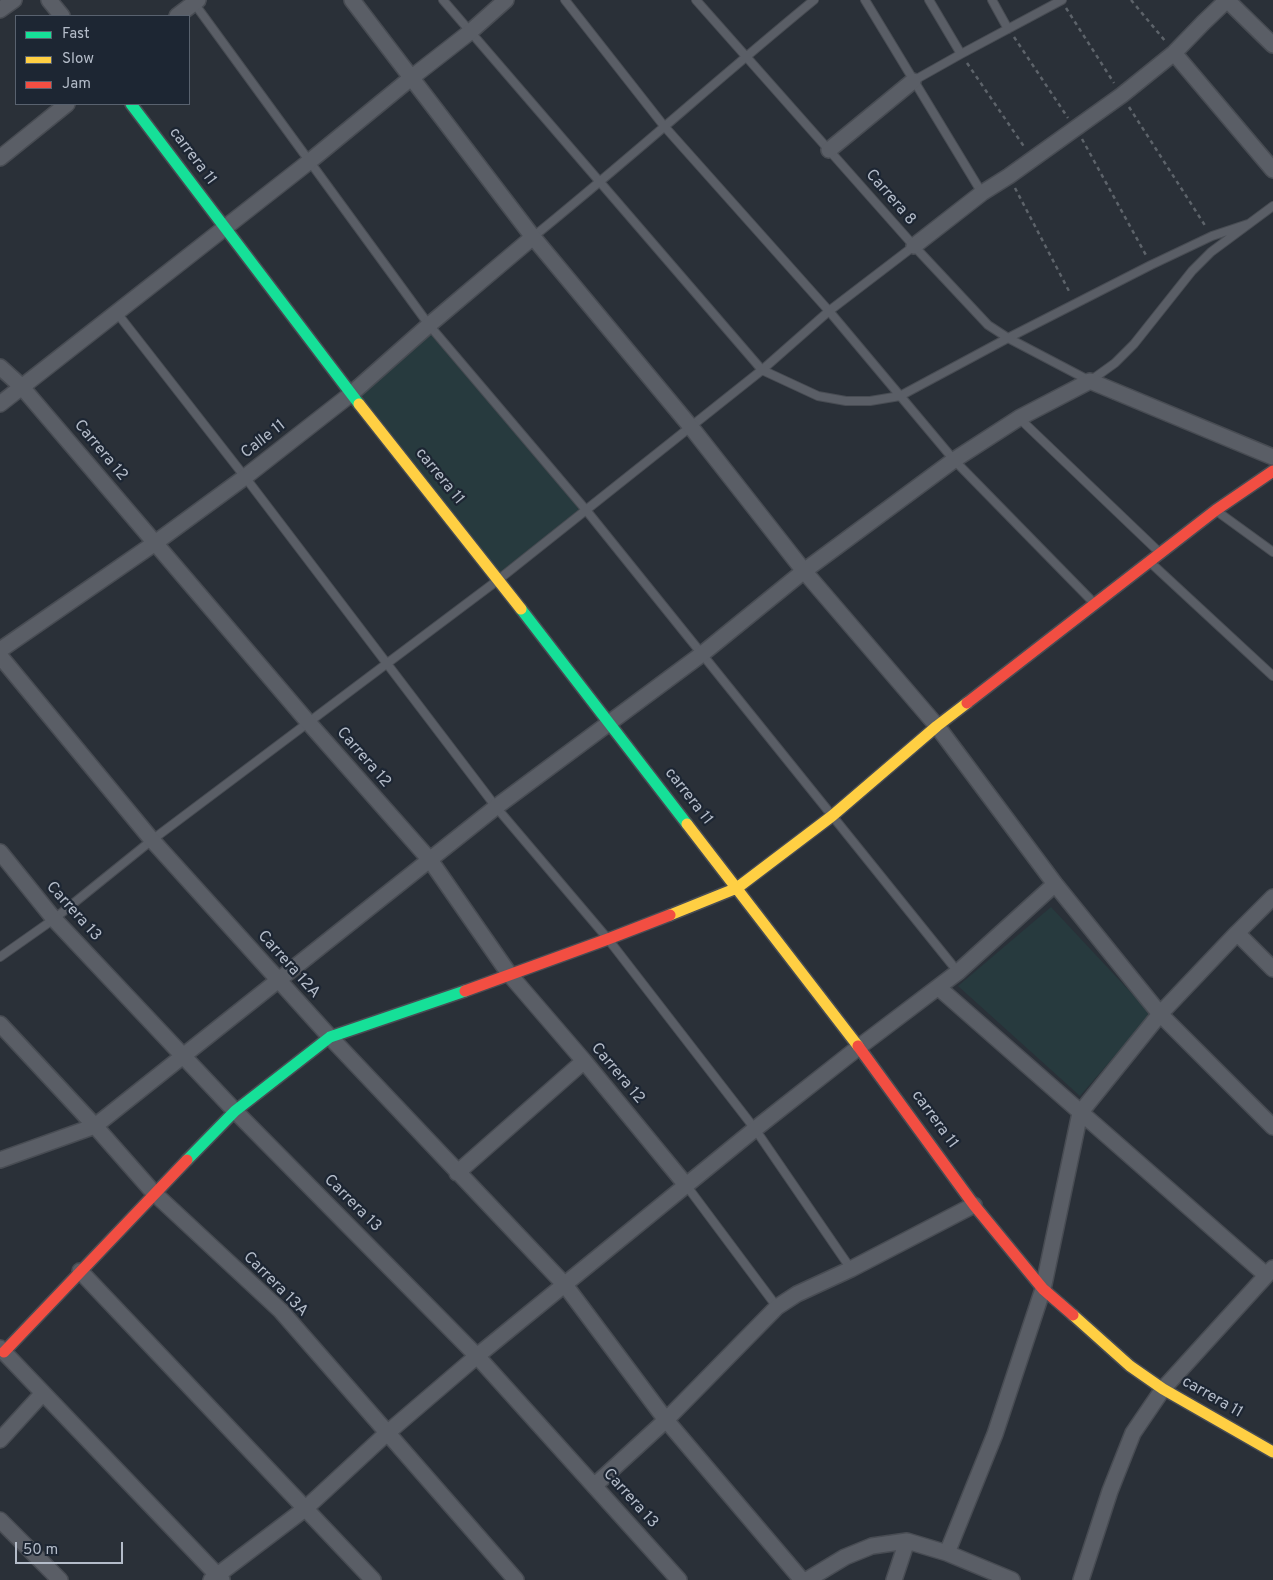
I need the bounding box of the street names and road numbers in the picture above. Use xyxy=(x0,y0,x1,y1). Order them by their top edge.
street label: carrera 11 xyxy=(164,124,220,190)
street label: Carrera 8 xyxy=(861,166,919,230)
street label: Carrera 12 xyxy=(69,417,131,485)
street label: Calle 11 xyxy=(238,417,290,463)
street label: carrera 11 xyxy=(410,445,468,509)
street label: Carrera 12 xyxy=(332,724,394,792)
street label: carrera 11 xyxy=(660,765,716,829)
street label: Carrera 13 xyxy=(41,878,105,946)
street label: Carrera 12A xyxy=(253,927,323,1003)
street label: Carrera 12 xyxy=(586,1040,648,1108)
street label: carrera 11 xyxy=(906,1087,962,1153)
street label: Carrera 13 xyxy=(319,1171,385,1237)
street label: Carrera 13A xyxy=(238,1248,312,1322)
street label: carrera 11 xyxy=(1178,1373,1246,1423)
street label: Carrera 13 xyxy=(598,1465,662,1533)

